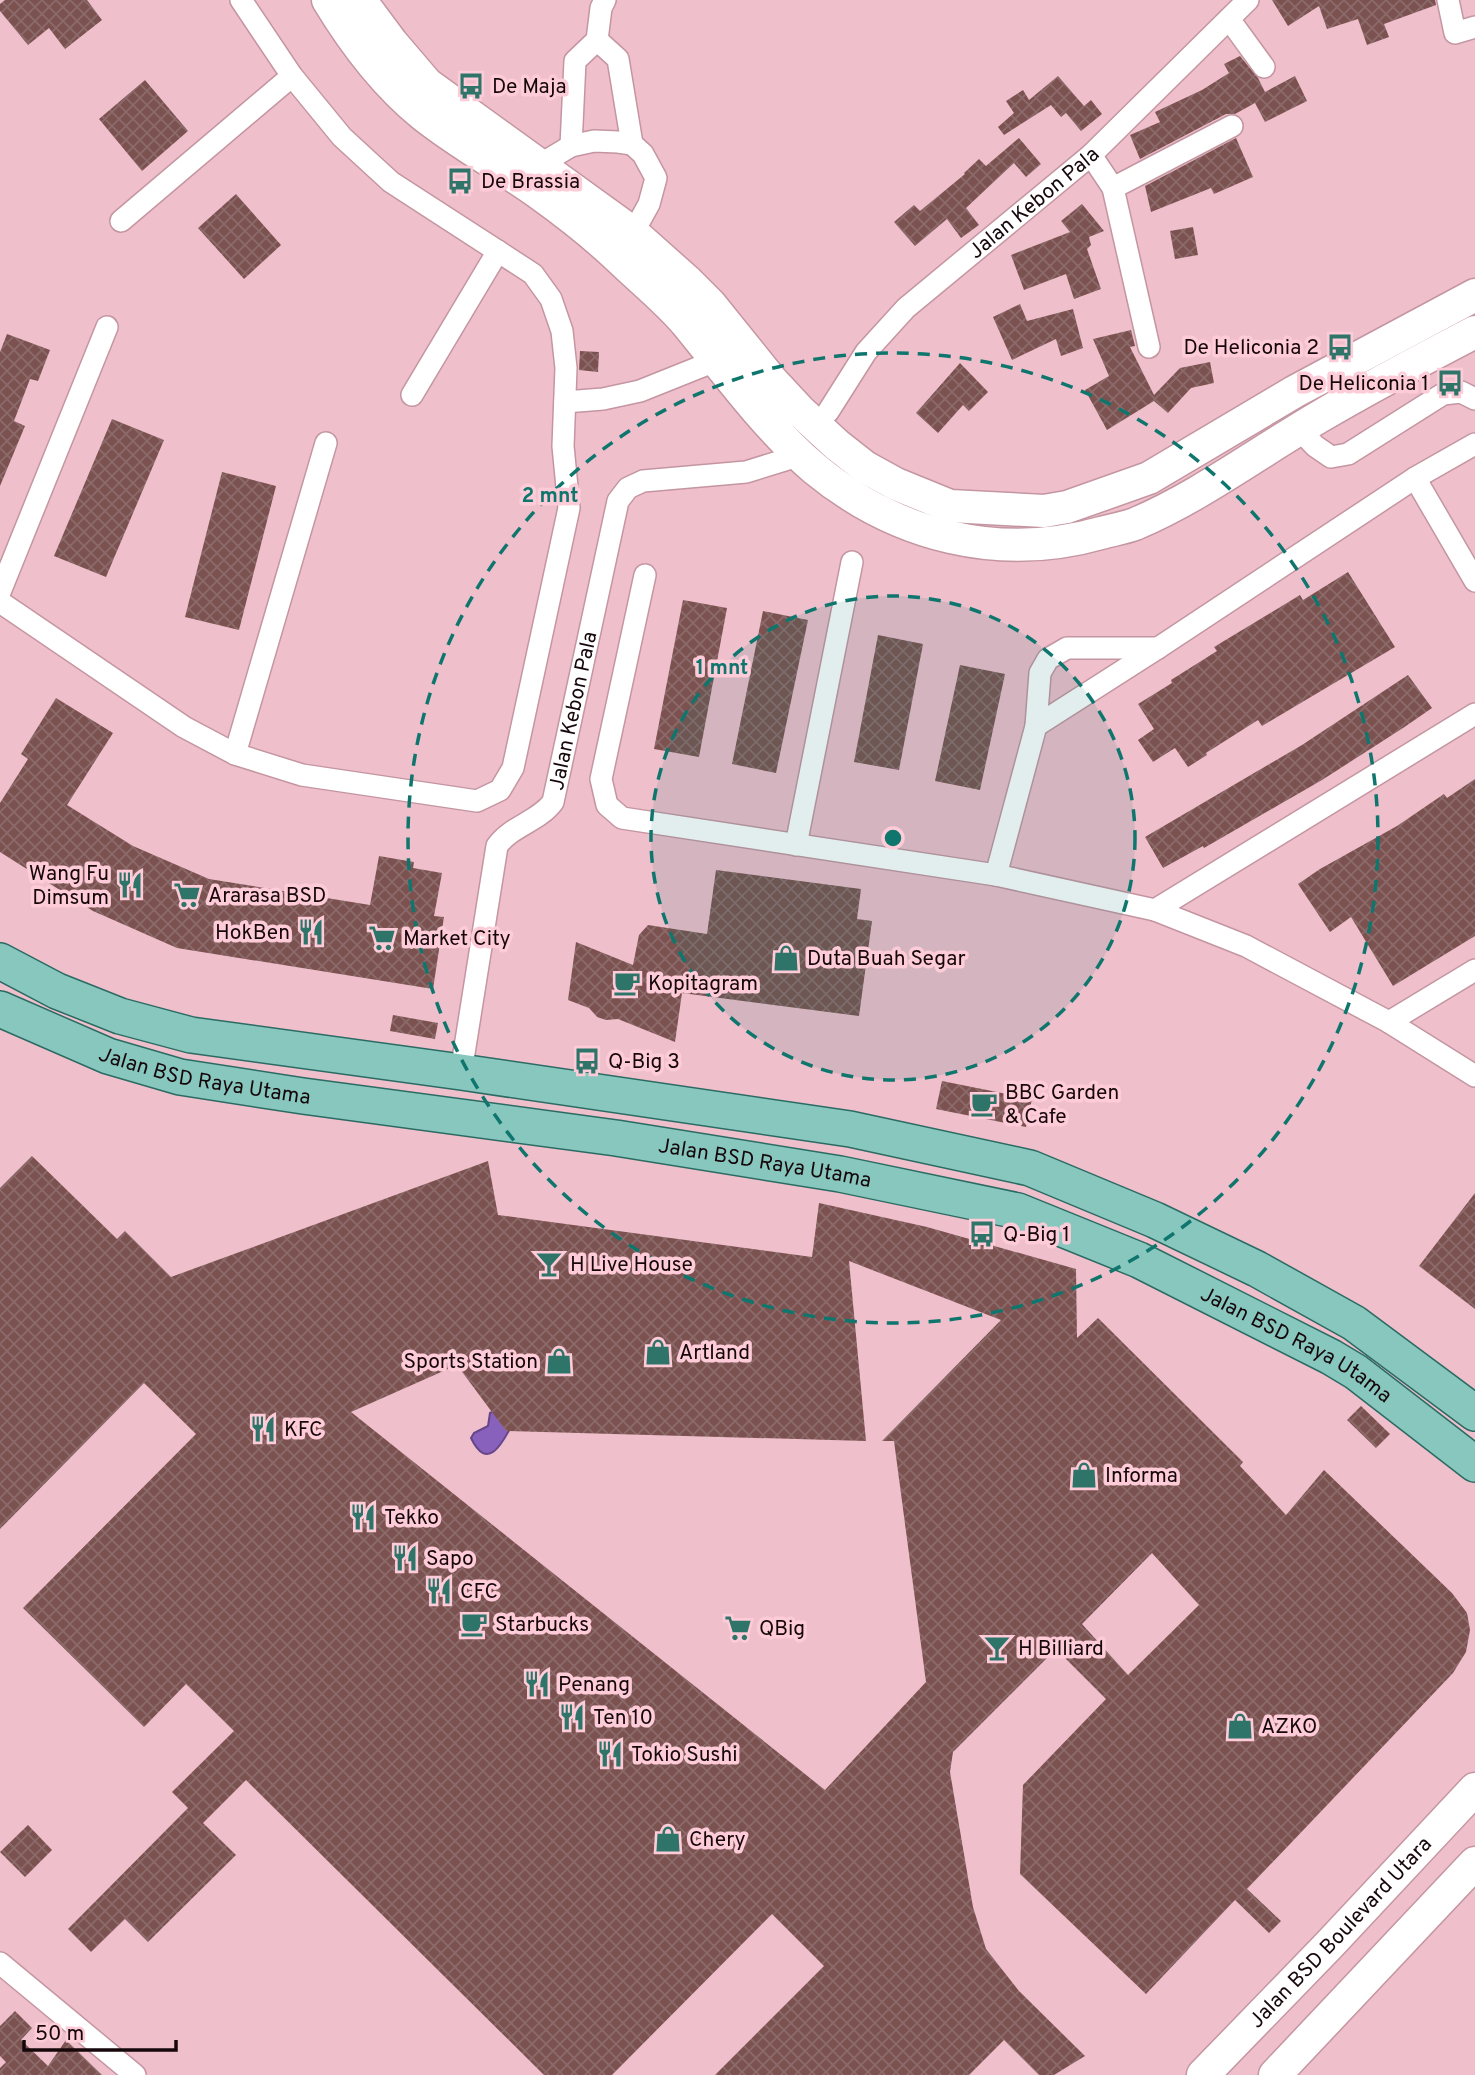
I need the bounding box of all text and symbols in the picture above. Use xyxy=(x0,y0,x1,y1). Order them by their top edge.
bus stop icon: De Maja xyxy=(456,71,486,101)
place label: De Maja xyxy=(492,74,567,101)
street label: Jalan Kebon Pala xyxy=(964,142,1106,266)
bus stop icon: De Brassia xyxy=(445,166,475,196)
place label: De Brassia xyxy=(481,169,580,196)
bus stop icon: De Heliconia 2 xyxy=(1325,332,1355,362)
place label: De Heliconia 2 xyxy=(1184,335,1319,362)
bus stop icon: De Heliconia 1 xyxy=(1435,368,1465,398)
place label: De Heliconia 1 xyxy=(1299,371,1429,398)
text: 2 mnt xyxy=(522,483,578,510)
street label: Jalan Kebon Pala xyxy=(544,629,604,793)
text: 1 mnt xyxy=(696,655,748,682)
centre of rings xyxy=(881,826,905,850)
place label: Wang Fu Dimsum xyxy=(29,861,109,912)
restaurant icon: Wang Fu Dimsum xyxy=(115,870,145,900)
supermarket icon: Ararasa BSD xyxy=(172,880,202,910)
place label: Ararasa BSD xyxy=(208,883,326,910)
restaurant icon: HokBen xyxy=(296,917,326,947)
place label: HokBen xyxy=(215,920,290,947)
supermarket icon: Market City xyxy=(367,923,397,953)
place label: Market City xyxy=(403,926,511,953)
shop icon: Duta Buah Segar xyxy=(771,943,801,973)
place label: Duta Buah Segar xyxy=(807,946,966,973)
cafe icon: Kopitagram xyxy=(612,968,642,998)
place label: Kopitagram xyxy=(648,971,758,998)
street label: Jalan BSD Raya Utama xyxy=(94,1042,312,1112)
bus stop icon: Q-Big 3 xyxy=(572,1046,602,1076)
place label: Q-Big 3 xyxy=(608,1049,680,1076)
place label: BBC Garden & Cafe xyxy=(1005,1080,1119,1131)
cafe icon: BBC Garden & Cafe xyxy=(969,1089,999,1119)
street label: Jalan BSD Raya Utama xyxy=(656,1133,874,1195)
bus stop icon: Q-Big 1 xyxy=(967,1219,997,1249)
place label: Q-Big 1 xyxy=(1003,1222,1070,1249)
bar icon: H Live House xyxy=(534,1249,564,1279)
place label: H Live House xyxy=(570,1252,693,1279)
street label: Jalan BSD Raya Utama xyxy=(1195,1281,1397,1410)
shop icon: Artland xyxy=(643,1337,673,1367)
place label: Artland xyxy=(679,1340,750,1367)
shop icon: Sports Station xyxy=(544,1346,574,1376)
place label: Sports Station xyxy=(403,1349,538,1376)
restaurant icon: KFC xyxy=(248,1414,278,1444)
place label: KFC xyxy=(284,1417,323,1444)
shop icon: Informa xyxy=(1069,1460,1099,1490)
place label: Informa xyxy=(1105,1463,1178,1490)
restaurant icon: Tekko xyxy=(348,1502,378,1532)
place label: Tekko xyxy=(384,1505,439,1532)
restaurant icon: Sapo xyxy=(390,1543,420,1573)
place label: Sapo xyxy=(426,1546,474,1573)
restaurant icon: CFC xyxy=(424,1576,454,1606)
place label: CFC xyxy=(460,1579,498,1606)
cafe icon: Starbucks xyxy=(459,1609,489,1639)
place label: Starbucks xyxy=(495,1612,589,1639)
supermarket icon: QBig xyxy=(723,1613,753,1643)
place label: QBig xyxy=(759,1616,805,1643)
bar icon: H Billiard xyxy=(982,1633,1012,1663)
place label: H Billiard xyxy=(1018,1636,1104,1663)
restaurant icon: Penang xyxy=(522,1669,552,1699)
place label: Penang xyxy=(558,1672,630,1699)
restaurant icon: Ten 10 xyxy=(557,1702,587,1732)
place label: Ten 10 xyxy=(593,1705,653,1732)
shop icon: AZKO xyxy=(1225,1711,1255,1741)
place label: AZKO xyxy=(1261,1714,1317,1741)
restaurant icon: Tokio Sushi xyxy=(595,1739,625,1769)
place label: Tokio Sushi xyxy=(631,1742,738,1769)
shop icon: Chery xyxy=(653,1824,683,1854)
place label: Chery xyxy=(689,1827,746,1854)
street label: Jalan BSD Boulevard Utara xyxy=(1244,1832,1438,2035)
scale bar xyxy=(24,2008,177,2052)
text: 50 m xyxy=(35,2021,84,2048)

